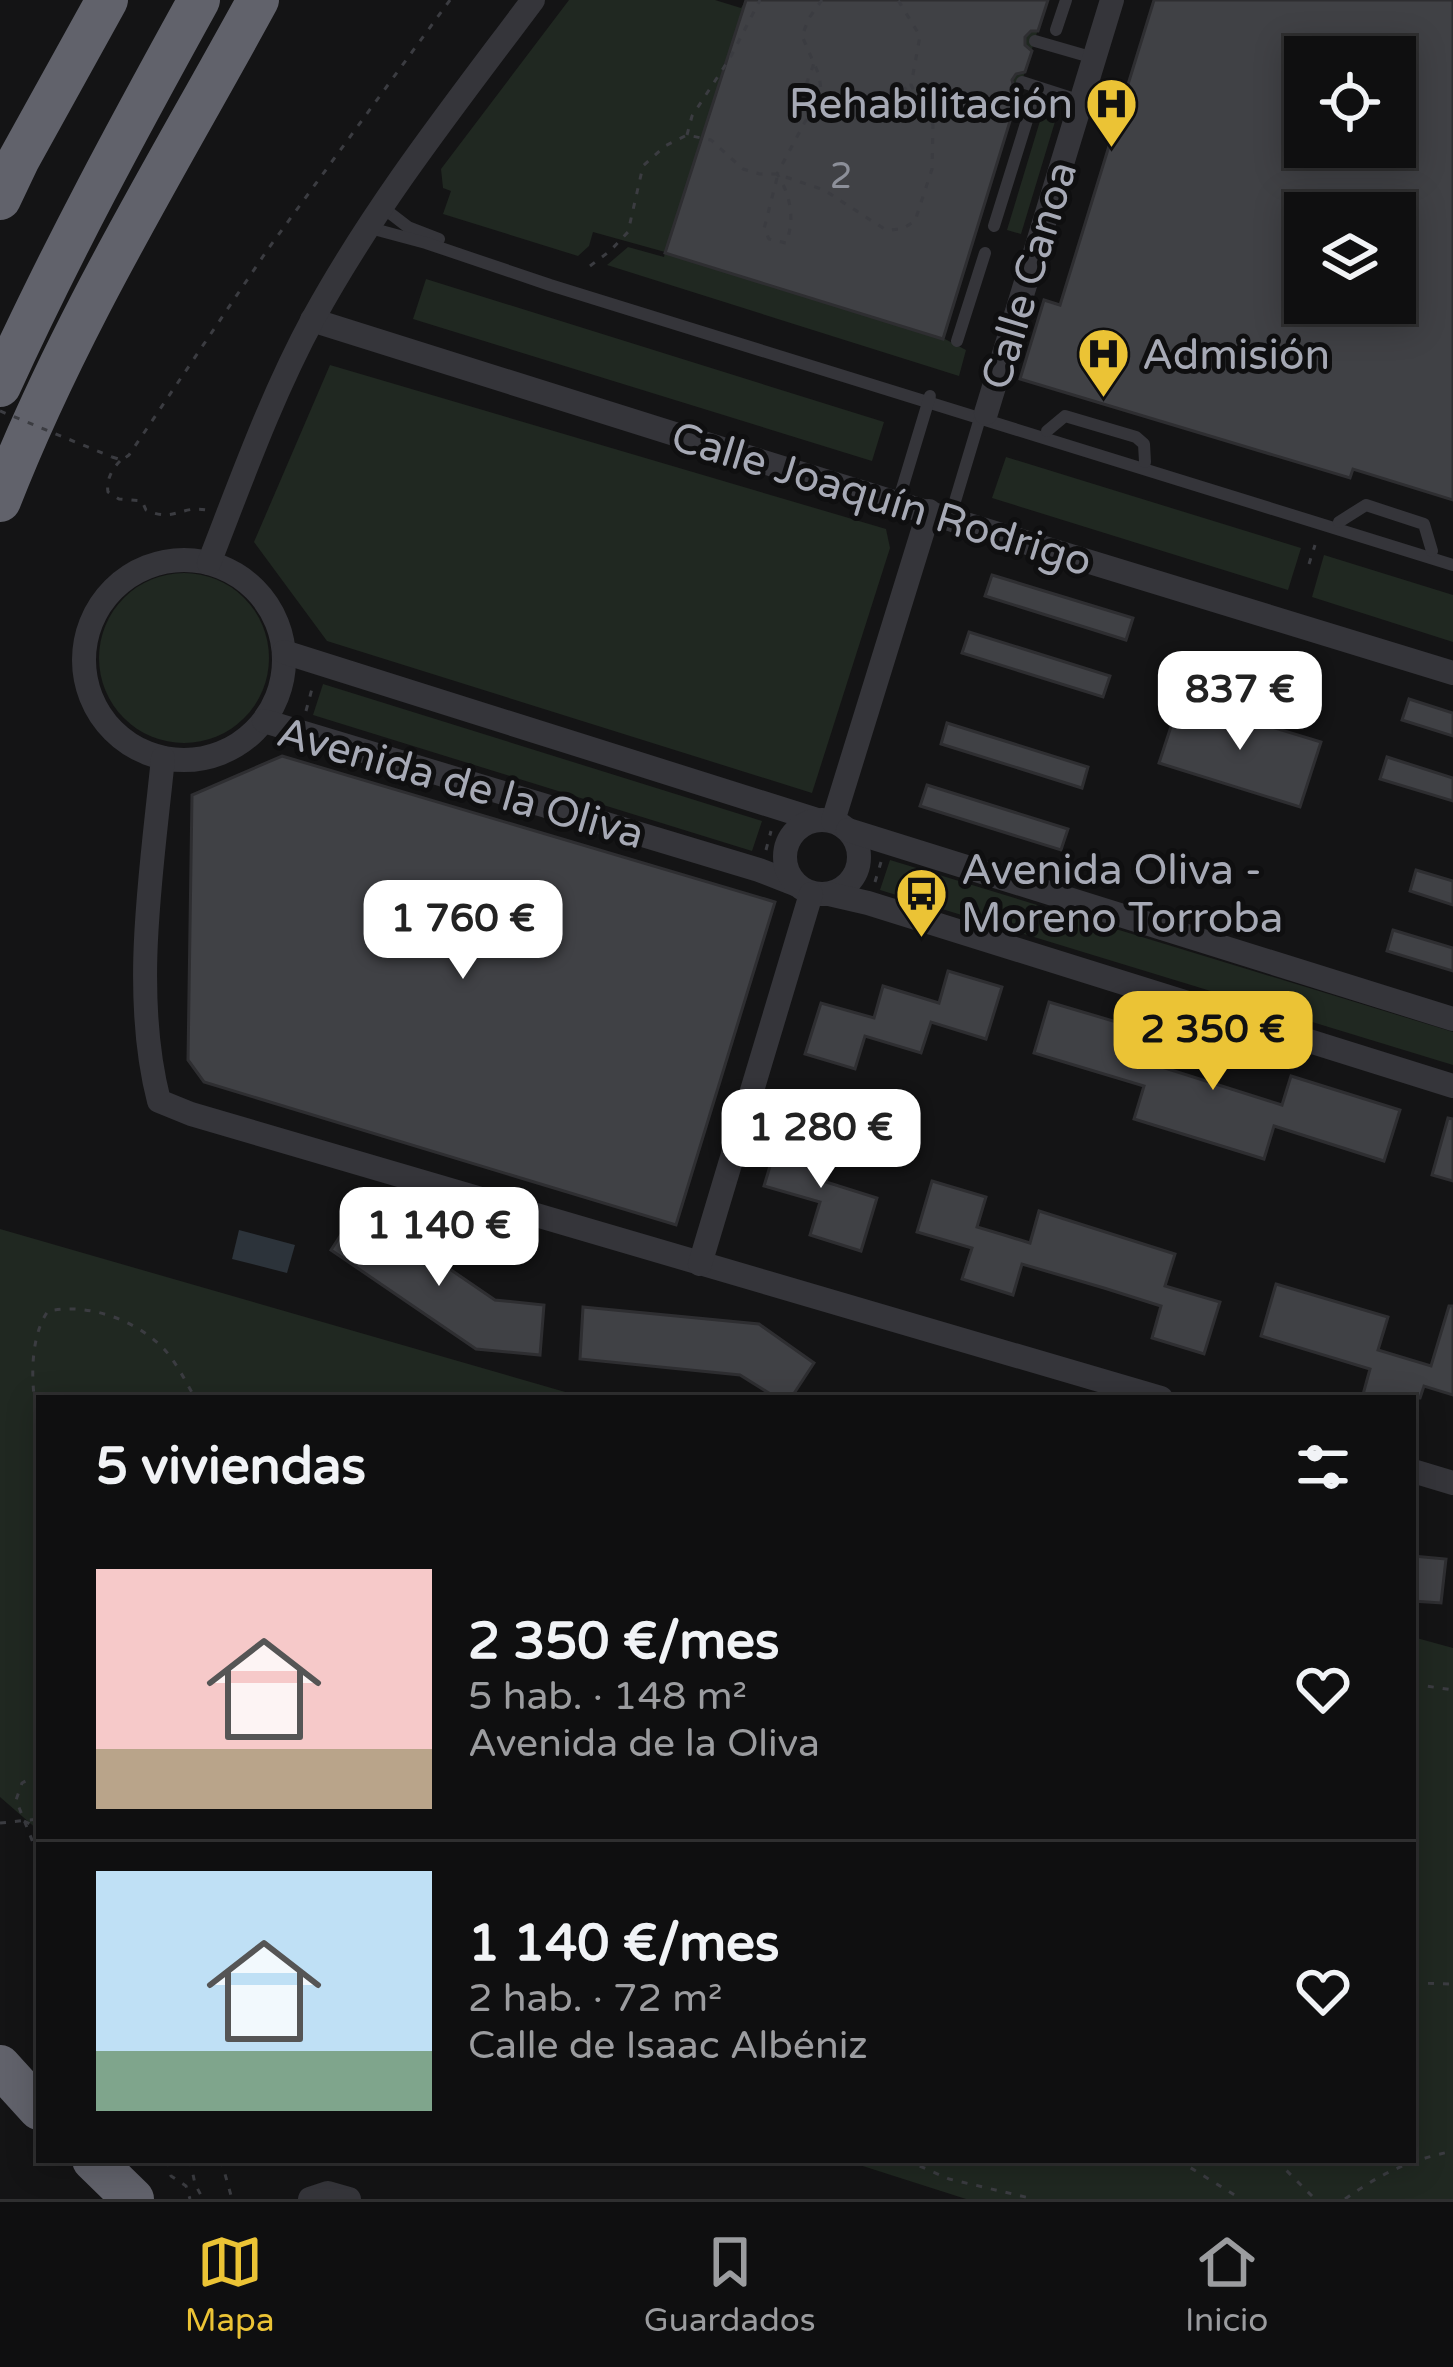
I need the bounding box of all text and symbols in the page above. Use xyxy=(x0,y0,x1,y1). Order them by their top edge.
map controls xyxy=(1284,36,1416,324)
button: locate xyxy=(1284,36,1416,168)
hospital icon: Rehabilitación xyxy=(1084,75,1140,149)
place label: Rehabilitación xyxy=(789,79,1073,130)
house number: 2 xyxy=(830,155,852,198)
street label: Calle Canoa xyxy=(971,155,1088,396)
button: layers xyxy=(1284,192,1416,324)
hospital icon: Admisión xyxy=(1075,326,1131,400)
place label: Admisión xyxy=(1142,330,1330,381)
street label: Calle Joaquín Rodrigo xyxy=(665,411,1098,588)
pin: 837 € xyxy=(1156,651,1324,753)
text: 837 € xyxy=(1185,666,1295,713)
street label: Avenida de la Oliva xyxy=(271,707,650,860)
place label: Avenida Oliva - Moreno Torroba xyxy=(961,845,1283,944)
bus stop icon: Avenida Oliva - Moreno Torroba xyxy=(894,865,950,939)
pin: 1 760 € xyxy=(352,880,574,982)
text: 1 760 € xyxy=(391,895,535,942)
pin: 2 350 € xyxy=(1102,991,1324,1093)
text: 2 350 € xyxy=(1141,1006,1285,1053)
pin: 1 280 € xyxy=(710,1089,932,1191)
text: 1 280 € xyxy=(749,1104,893,1151)
pin: 1 140 € xyxy=(328,1187,550,1289)
text: 1 140 € xyxy=(367,1202,511,1249)
icon: filters xyxy=(1290,1434,1356,1500)
text: 5 viviendas xyxy=(96,1436,366,1498)
text: 2 350 €/mes xyxy=(468,1611,779,1673)
icon: home xyxy=(192,1617,336,1761)
icon: heart xyxy=(1290,1656,1356,1722)
text: 5 hab. · 148 m² xyxy=(468,1673,747,1720)
text: Avenida de la Oliva xyxy=(468,1720,820,1767)
text: 1 140 €/mes xyxy=(468,1913,779,1975)
icon: home xyxy=(192,1919,336,2063)
icon: heart xyxy=(1290,1958,1356,2024)
text: 2 hab. · 72 m² xyxy=(468,1975,722,2022)
text: Calle de Isaac Albéniz xyxy=(468,2022,868,2069)
tab: Mapa xyxy=(185,2229,274,2340)
tab: Guardados xyxy=(644,2229,816,2340)
tab: Inicio xyxy=(1185,2229,1268,2340)

